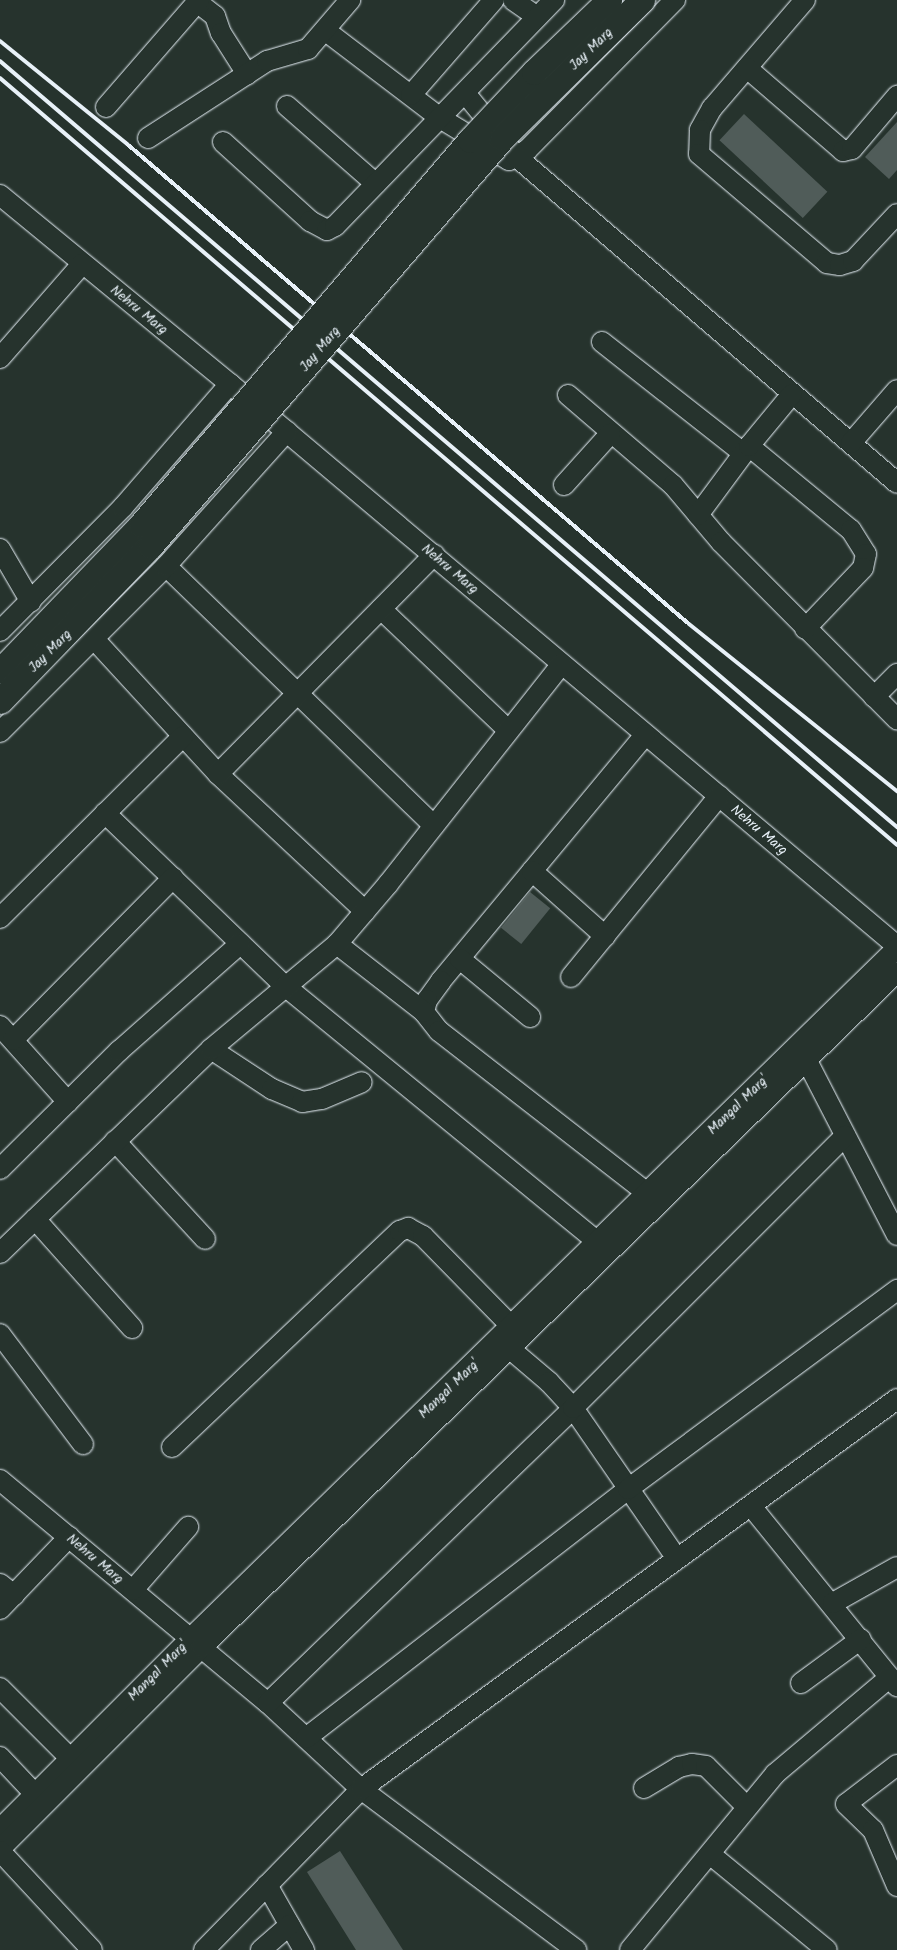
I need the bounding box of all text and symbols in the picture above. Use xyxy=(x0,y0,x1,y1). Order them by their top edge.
street label: Jay Marg xyxy=(566,24,616,74)
street label: Nehru Marg xyxy=(107,282,171,338)
street label: Jay Marg xyxy=(296,323,344,375)
street label: Nehru Marg xyxy=(418,540,482,598)
street label: Jay Marg xyxy=(25,626,75,676)
street label: Nehru Marg xyxy=(727,801,791,859)
street label: Mangal Marg' xyxy=(704,1072,772,1138)
street label: Mangal Marg' xyxy=(415,1356,483,1422)
street label: Nehru Marg xyxy=(63,1530,127,1588)
street label: Mangal Marg' xyxy=(124,1637,192,1705)

